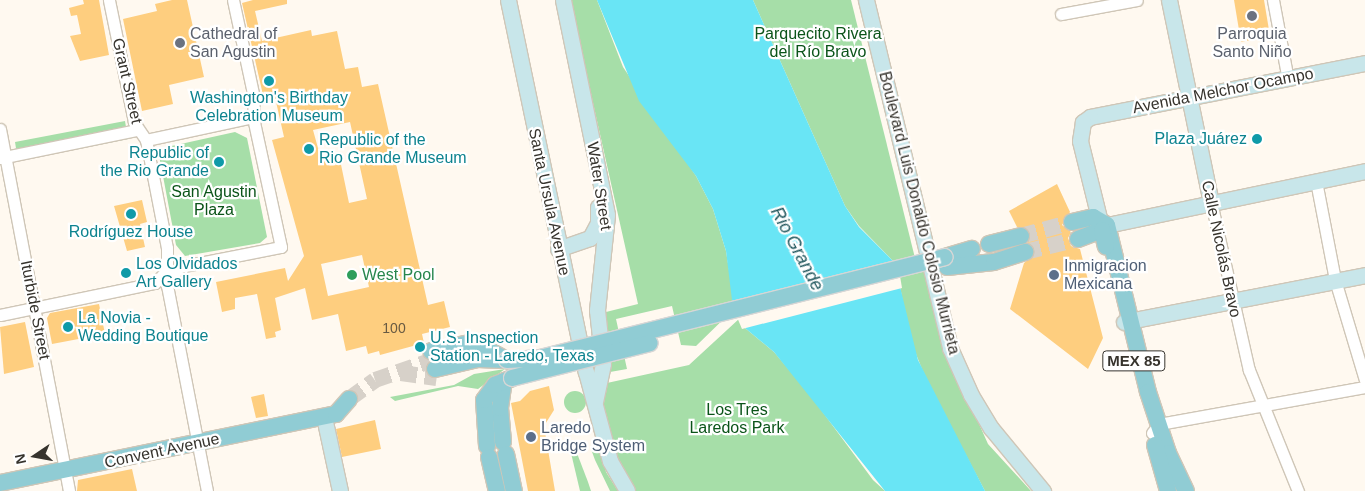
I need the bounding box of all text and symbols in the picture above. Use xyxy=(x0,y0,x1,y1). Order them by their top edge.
marker: Parroquia Santo Niño xyxy=(1246,10,1258,22)
place label: Cathedral of San Agustin xyxy=(190,24,277,62)
park label: Parquecito Rivera del Río Bravo xyxy=(754,24,882,62)
place label: Parroquia Santo Niño xyxy=(1212,24,1292,62)
street label: Grant Street xyxy=(108,36,146,126)
marker: Cathedral of San Agustin xyxy=(174,37,186,49)
street label: Avenida Melchor Ocampo xyxy=(1131,64,1315,118)
street label: Boulevard Luis Donaldo Colosio Murrieta xyxy=(875,70,963,356)
marker: Washington's Birthday Celebration Museum xyxy=(263,75,275,87)
place label: Washington's Birthday Celebration Museum xyxy=(190,88,348,126)
street label: Santa Ursula Avenue xyxy=(524,126,574,278)
place label: Plaza Juárez xyxy=(1155,129,1247,149)
place label: Republic of the Rio Grande Museum xyxy=(319,130,467,168)
marker: Plaza Juárez xyxy=(1251,133,1263,145)
street label: Water Street xyxy=(583,140,615,232)
place label: Republic of the Rio Grande xyxy=(100,143,209,181)
marker: Republic of the Rio Grande Museum xyxy=(303,143,315,155)
marker: Republic of the Rio Grande xyxy=(213,156,225,168)
street label: Calle Nicolás Bravo xyxy=(1197,179,1245,319)
park label: San Agustin Plaza xyxy=(171,182,257,220)
water label: Rio Grande xyxy=(766,203,828,295)
marker: Rodríguez House xyxy=(125,208,137,220)
place label: Rodríguez House xyxy=(69,222,193,242)
place label: Los Olvidados Art Gallery xyxy=(136,254,237,292)
place label: Inmigracion Mexicana xyxy=(1064,256,1147,294)
street label: Iturbide Street xyxy=(16,259,54,361)
place label: West Pool xyxy=(362,265,435,285)
marker: Los Olvidados Art Gallery xyxy=(120,267,132,279)
marker: West Pool xyxy=(346,269,358,281)
marker: Inmigracion Mexicana xyxy=(1048,269,1060,281)
place label: La Novia - Wedding Boutique xyxy=(78,308,208,346)
house number: 100 xyxy=(382,320,406,336)
marker: La Novia - Wedding Boutique xyxy=(62,321,74,333)
place label: U.S. Inspection Station - Laredo, Texas xyxy=(430,328,595,366)
marker: U.S. Inspection Station - Laredo, Texas xyxy=(414,341,426,353)
road number: MEX 85 xyxy=(1102,348,1166,374)
park label: Los Tres Laredos Park xyxy=(689,400,785,438)
place label: Laredo Bridge System xyxy=(541,418,645,456)
street label: Convent Avenue xyxy=(102,429,222,473)
north arrow xyxy=(10,431,60,481)
marker: Laredo Bridge System xyxy=(525,431,537,443)
text: N xyxy=(11,453,29,466)

